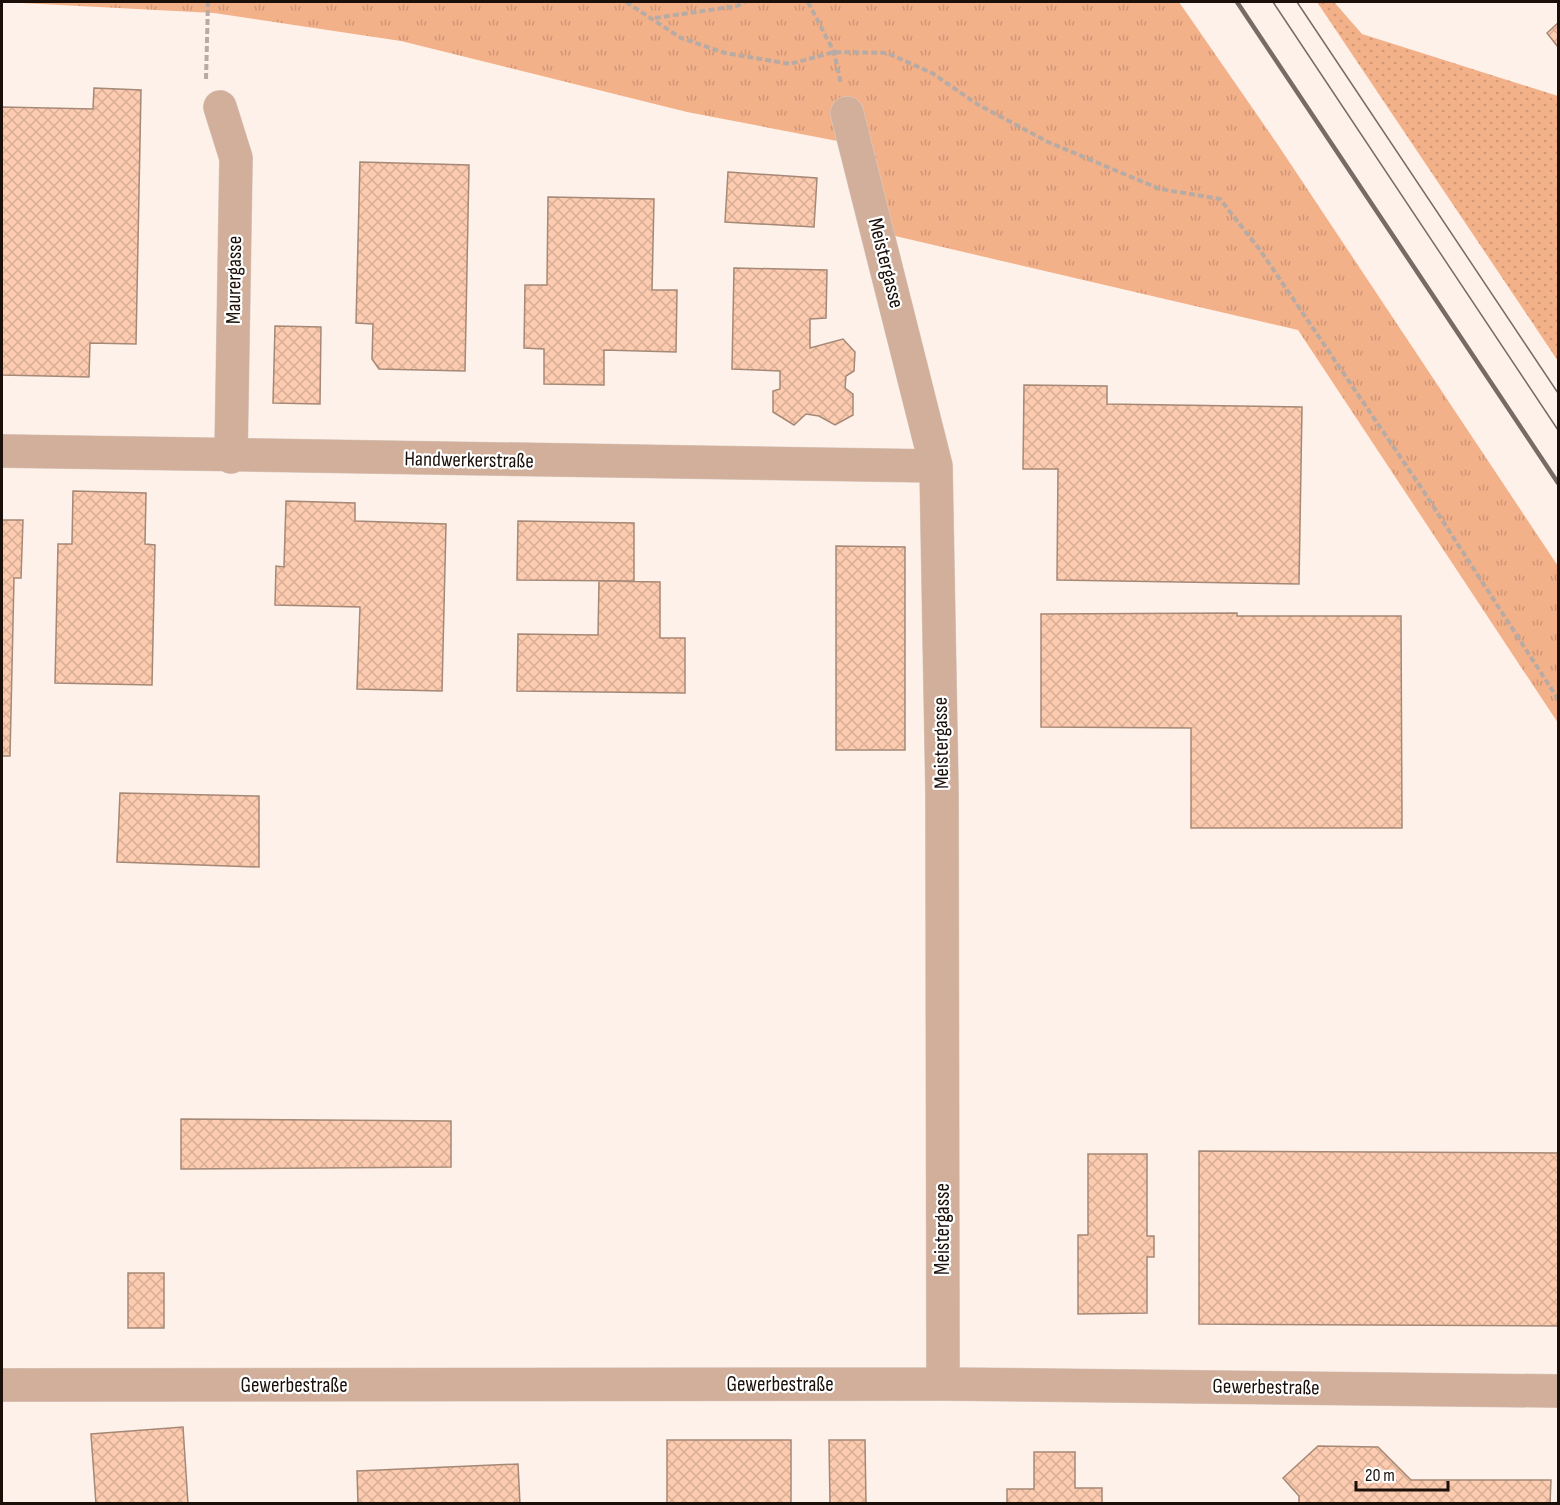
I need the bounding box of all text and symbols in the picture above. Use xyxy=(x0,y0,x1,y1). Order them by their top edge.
street label: Meistergasse xyxy=(863,215,909,311)
street label: Maurergasse xyxy=(221,236,247,324)
street label: Handwerkerstraße xyxy=(404,446,534,474)
street label: Meistergasse xyxy=(928,697,954,789)
street label: Meistergasse xyxy=(930,1183,955,1275)
street label: Gewerbestraße xyxy=(726,1372,834,1397)
street label: Gewerbestraße xyxy=(240,1373,348,1398)
street label: Gewerbestraße xyxy=(1212,1374,1320,1400)
scale bar xyxy=(1356,1454,1448,1492)
text: 20 m xyxy=(1365,1465,1395,1486)

